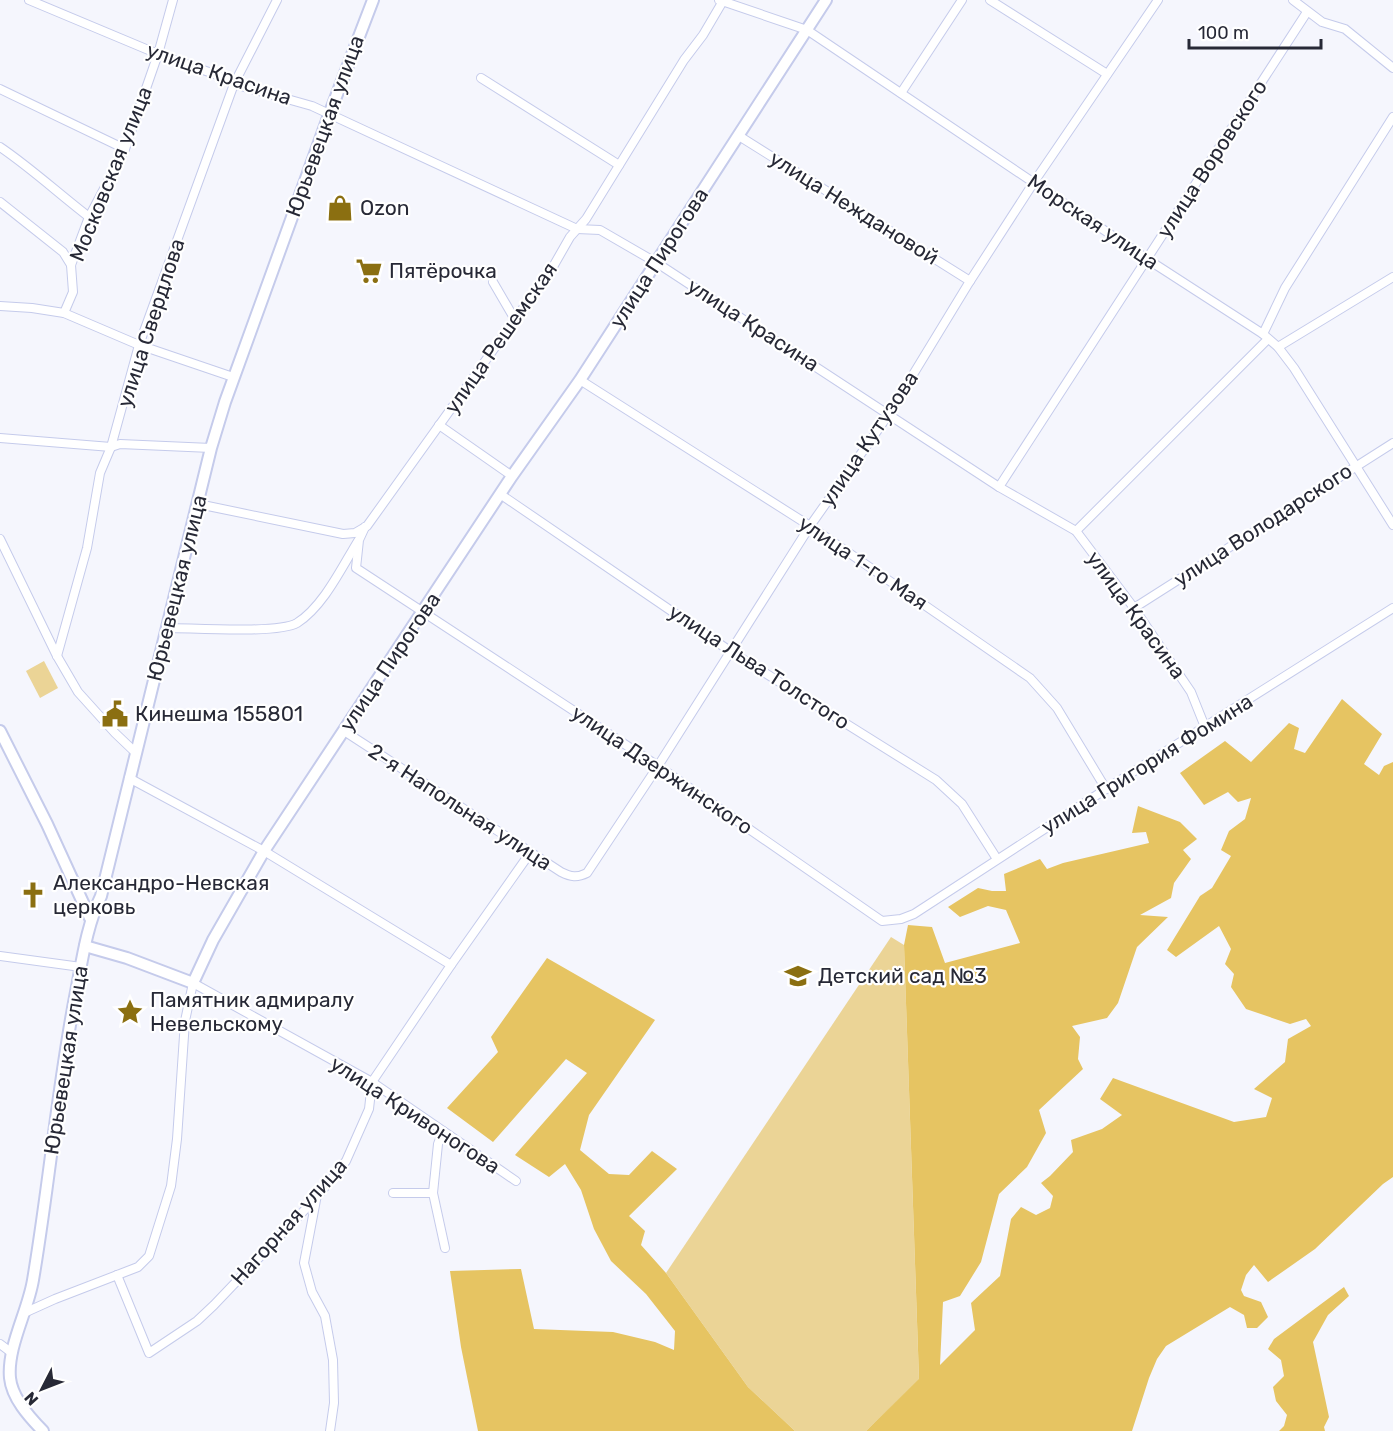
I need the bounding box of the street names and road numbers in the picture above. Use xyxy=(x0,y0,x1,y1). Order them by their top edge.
street label: Юрьевецкая улица xyxy=(280,32,369,220)
street label: улица Красина xyxy=(143,37,295,110)
street label: улица Воровского xyxy=(1151,75,1272,242)
street label: Московская улица xyxy=(64,83,157,265)
street label: улица Неждановой xyxy=(765,145,943,270)
street label: Морская улица xyxy=(1023,169,1164,275)
street label: улица Пирогова xyxy=(604,183,713,333)
street label: улица Свердлова xyxy=(111,235,190,410)
street label: улица Решемская xyxy=(439,257,562,418)
street label: улица Красина xyxy=(683,273,824,376)
street label: улица Кутузова xyxy=(814,366,923,511)
street label: улица Володарского xyxy=(1169,458,1357,592)
street label: Юрьевецкая улица xyxy=(141,492,212,684)
street label: улица 1-го Мая xyxy=(794,510,933,615)
street label: улица Красина xyxy=(1082,546,1191,683)
street label: улица Пирогова xyxy=(334,588,445,736)
street label: улица Льва Толстого xyxy=(664,599,854,734)
street label: улица Григория Фомина xyxy=(1037,688,1257,839)
street label: улица Дзержинского xyxy=(567,700,758,840)
street label: 2-я Напольная улица xyxy=(364,738,557,875)
street label: Юрьевецкая улица xyxy=(38,964,93,1156)
street label: улица Кривоногова xyxy=(326,1050,505,1179)
street label: Нагорная улица xyxy=(225,1153,352,1290)

